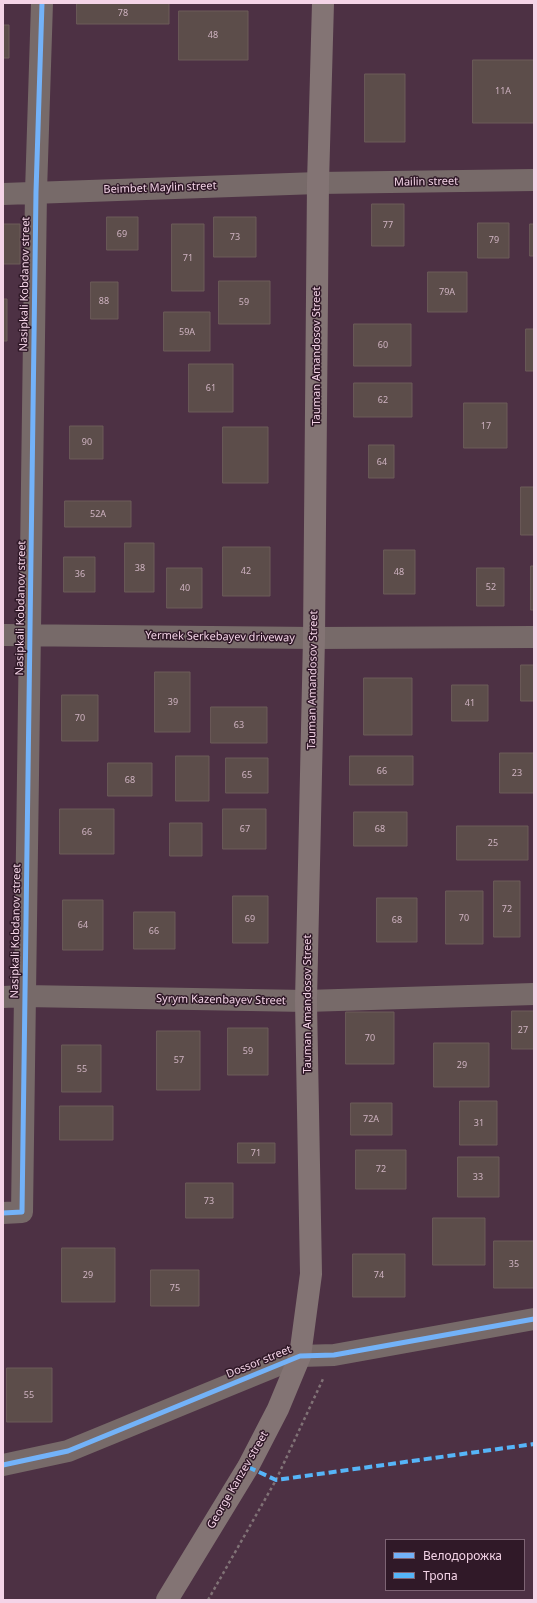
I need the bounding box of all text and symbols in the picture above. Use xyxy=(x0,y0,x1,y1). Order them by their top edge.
house number: 78 xyxy=(118,8,128,18)
house number: 48 xyxy=(208,30,218,40)
house number: 11А xyxy=(495,86,511,96)
street label: Mailin street xyxy=(394,175,458,189)
street label: Beimbet Maylin street xyxy=(103,179,217,197)
street label: Nasipkali Kobdanov street xyxy=(17,217,33,351)
house number: 77 xyxy=(383,220,393,230)
house number: 69 xyxy=(117,229,127,239)
house number: 73 xyxy=(230,232,240,242)
house number: 79 xyxy=(489,235,499,245)
house number: 71 xyxy=(183,253,193,263)
street label: Tauman Amandosov Street xyxy=(310,287,324,425)
house number: 79А xyxy=(439,287,455,297)
house number: 88 xyxy=(99,296,109,306)
house number: 59 xyxy=(239,297,249,307)
house number: 59А xyxy=(179,327,195,337)
house number: 60 xyxy=(378,340,388,350)
house number: 61 xyxy=(206,383,216,393)
house number: 62 xyxy=(378,395,388,405)
house number: 17 xyxy=(481,421,491,431)
house number: 90 xyxy=(82,437,92,447)
house number: 64 xyxy=(377,457,387,467)
house number: 52А xyxy=(90,509,106,519)
street label: Nasipkali Kobdanov street xyxy=(13,541,29,675)
house number: 38 xyxy=(135,563,145,573)
house number: 42 xyxy=(241,566,251,576)
house number: 48 xyxy=(394,567,404,577)
house number: 36 xyxy=(75,569,85,579)
house number: 52 xyxy=(486,582,496,592)
house number: 40 xyxy=(180,583,190,593)
street label: Tauman Amandosov Street xyxy=(305,610,321,750)
street label: Yermek Serkebayev driveway xyxy=(145,629,295,645)
house number: 39 xyxy=(168,697,178,707)
house number: 41 xyxy=(465,698,475,708)
house number: 70 xyxy=(75,713,85,723)
house number: 63 xyxy=(234,720,244,730)
house number: 66 xyxy=(377,766,387,776)
house number: 23 xyxy=(512,768,522,778)
house number: 65 xyxy=(242,770,252,780)
house number: 68 xyxy=(125,775,135,785)
house number: 67 xyxy=(240,824,250,834)
house number: 68 xyxy=(375,824,385,834)
house number: 66 xyxy=(82,827,92,837)
house number: 25 xyxy=(488,838,498,848)
street label: Nasipkali Kobdanov street xyxy=(8,864,24,998)
house number: 72 xyxy=(502,904,512,914)
house number: 70 xyxy=(459,913,469,923)
house number: 69 xyxy=(245,914,255,924)
house number: 68 xyxy=(392,915,402,925)
house number: 64 xyxy=(78,920,88,930)
house number: 66 xyxy=(149,926,159,936)
street label: Tauman Amandosov Street xyxy=(301,935,315,1073)
street label: Syrym Kazenbayev Street xyxy=(156,992,286,1008)
house number: 27 xyxy=(518,1025,528,1035)
house number: 70 xyxy=(365,1033,375,1043)
house number: 59 xyxy=(243,1046,253,1056)
house number: 57 xyxy=(174,1055,184,1065)
house number: 29 xyxy=(457,1060,467,1070)
house number: 55 xyxy=(77,1064,87,1074)
house number: 72А xyxy=(363,1114,379,1124)
house number: 31 xyxy=(474,1118,484,1128)
house number: 71 xyxy=(251,1148,261,1158)
house number: 72 xyxy=(376,1164,386,1174)
house number: 33 xyxy=(473,1172,483,1182)
house number: 73 xyxy=(204,1196,214,1206)
house number: 35 xyxy=(509,1259,519,1269)
house number: 29 xyxy=(83,1270,93,1280)
house number: 74 xyxy=(374,1270,384,1280)
house number: 75 xyxy=(170,1283,180,1293)
street label: Dossor street xyxy=(224,1343,294,1381)
house number: 55 xyxy=(24,1390,34,1400)
street label: George Kanzev street xyxy=(205,1429,271,1531)
legend xyxy=(385,1539,525,1591)
text: Велодорожка xyxy=(423,1547,502,1564)
text: Тропа xyxy=(423,1567,458,1584)

